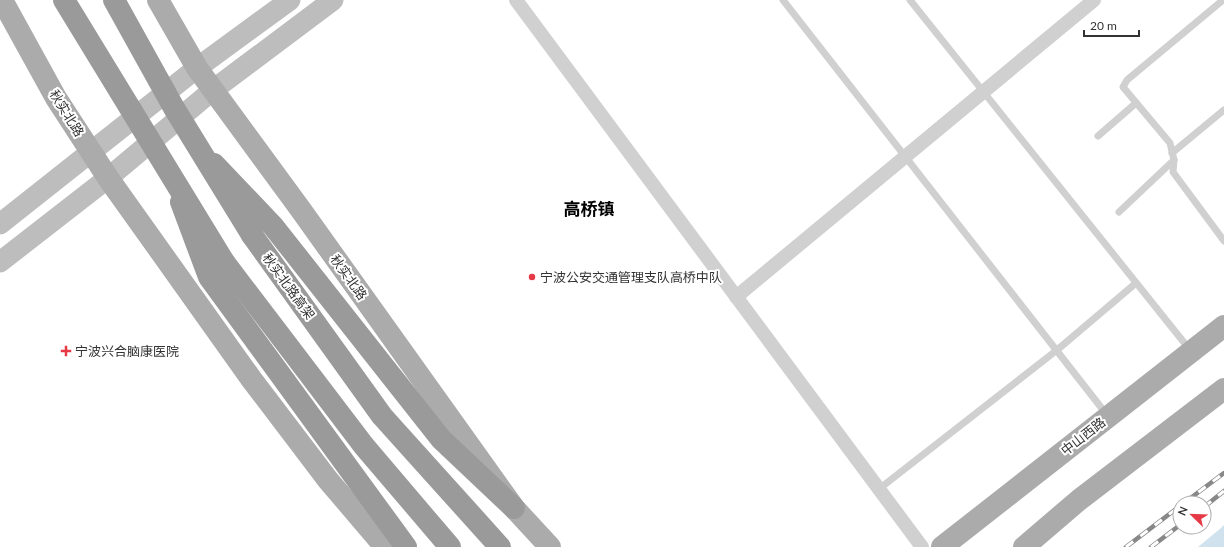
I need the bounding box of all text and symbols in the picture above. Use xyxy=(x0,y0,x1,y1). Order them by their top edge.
scale bar xyxy=(1084,12,1139,38)
text: 20 m xyxy=(1090,18,1117,33)
street label: 秋实北路 xyxy=(46,87,88,139)
district label: 高桥镇 xyxy=(564,198,615,219)
street label: 秋实北路高架 xyxy=(260,250,318,322)
street label: 秋实北路 xyxy=(327,251,371,303)
place label: 宁波公安交通管理支队高桥中队 xyxy=(540,269,722,285)
marker: 宁波公安交通管理支队高桥中队 xyxy=(527,272,537,282)
place label: 宁波兴合脑康医院 xyxy=(75,343,179,359)
marker: 宁波兴合脑康医院 xyxy=(60,345,72,357)
street label: 中山西路 xyxy=(1058,414,1108,458)
north arrow xyxy=(1172,495,1212,535)
text: N xyxy=(1175,504,1190,517)

